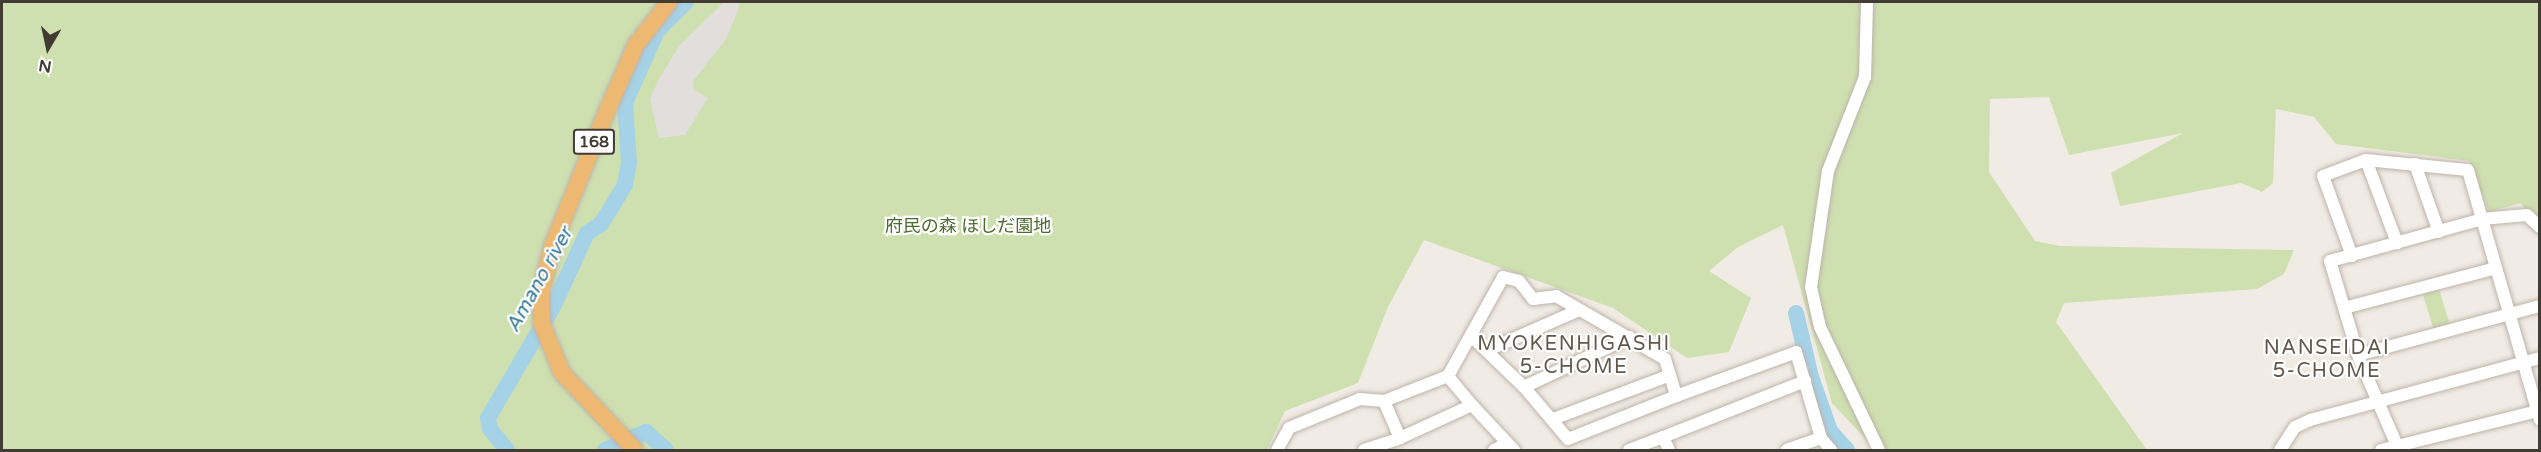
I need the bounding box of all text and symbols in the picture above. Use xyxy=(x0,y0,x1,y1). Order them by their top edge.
north arrow xyxy=(18,18,78,78)
text: N xyxy=(37,55,53,77)
road number: 168 xyxy=(572,129,616,155)
park label: 府民の森 ほしだ園地 xyxy=(885,215,1051,237)
water label: Amano river xyxy=(501,223,579,337)
district label: MYOKENHIGASHI 5-CHOME xyxy=(1477,333,1671,380)
district label: NANSEIDAI 5-CHOME xyxy=(2264,336,2390,383)

